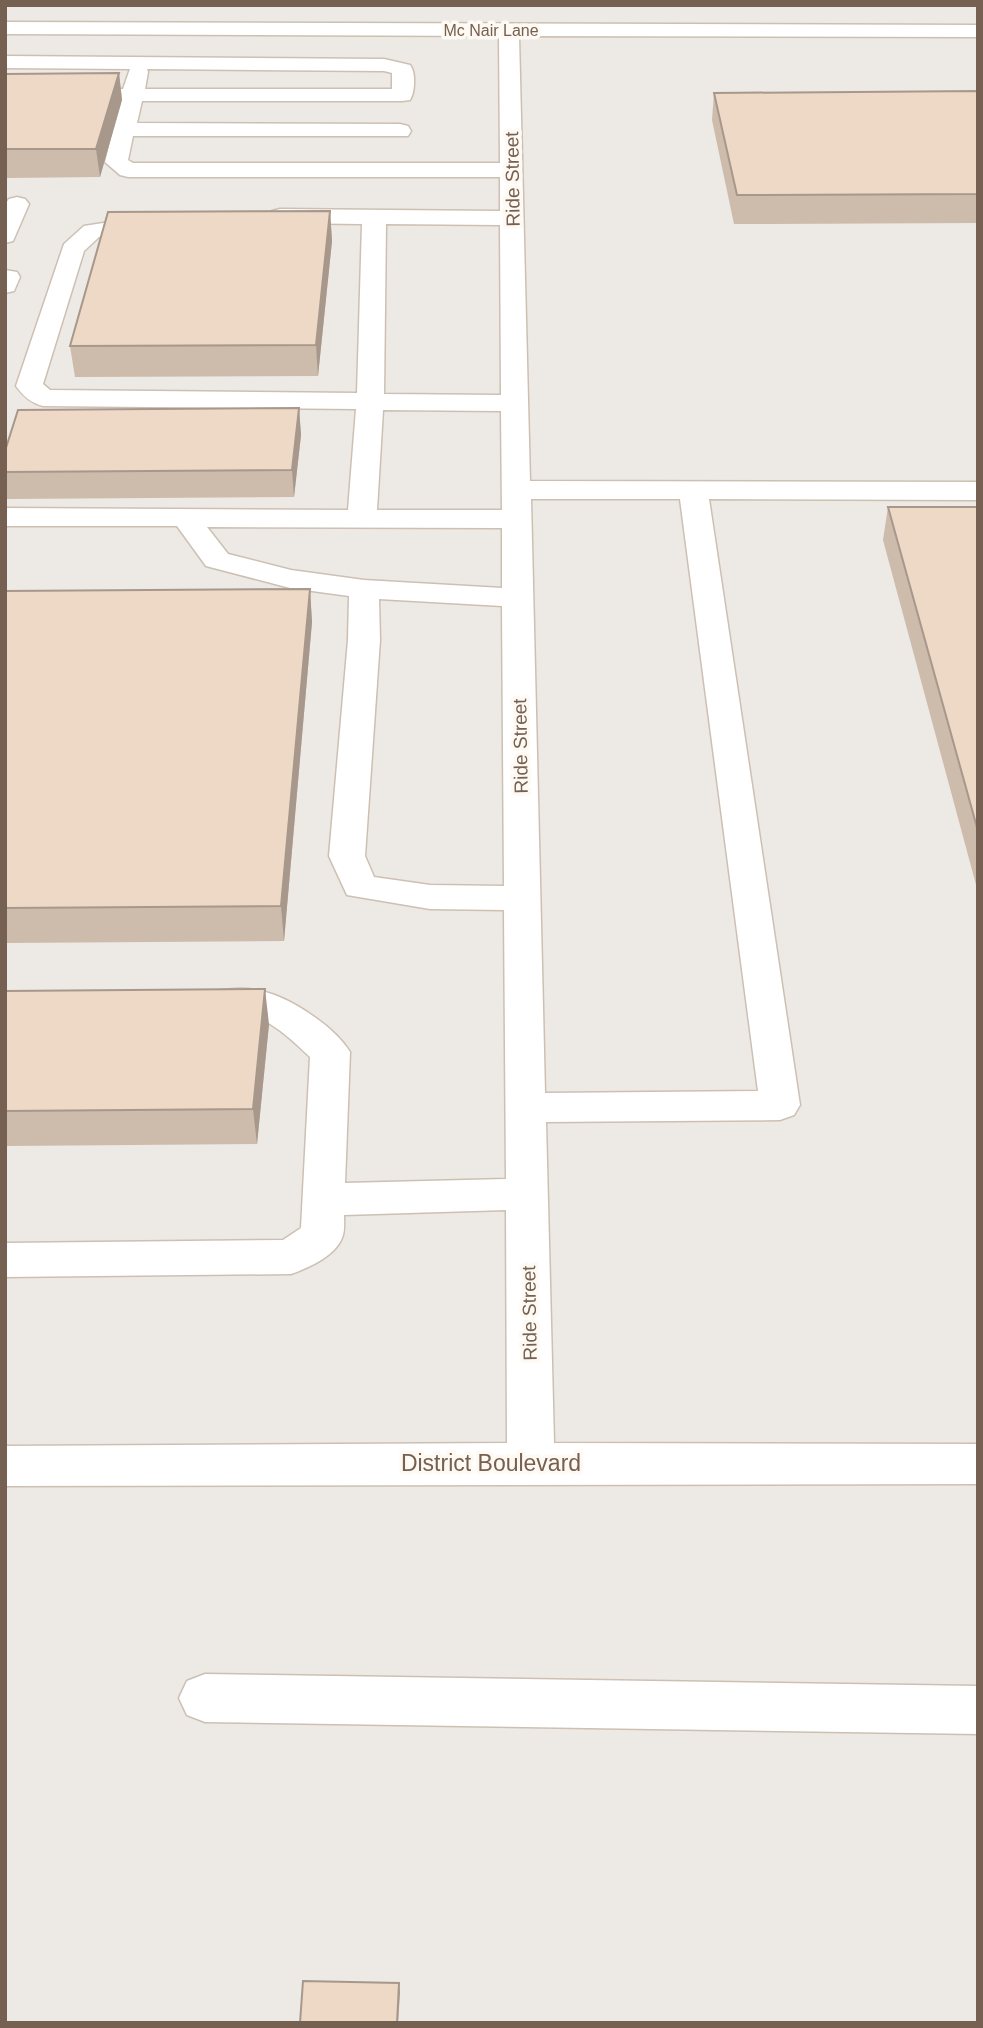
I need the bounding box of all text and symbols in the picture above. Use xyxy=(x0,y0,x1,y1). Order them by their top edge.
street label: Mc Nair Lane xyxy=(443,22,539,39)
street label: Ride Street xyxy=(501,131,524,227)
street label: Ride Street xyxy=(509,698,532,794)
street label: Ride Street xyxy=(518,1265,541,1361)
street label: District Boulevard xyxy=(401,1450,581,1476)

